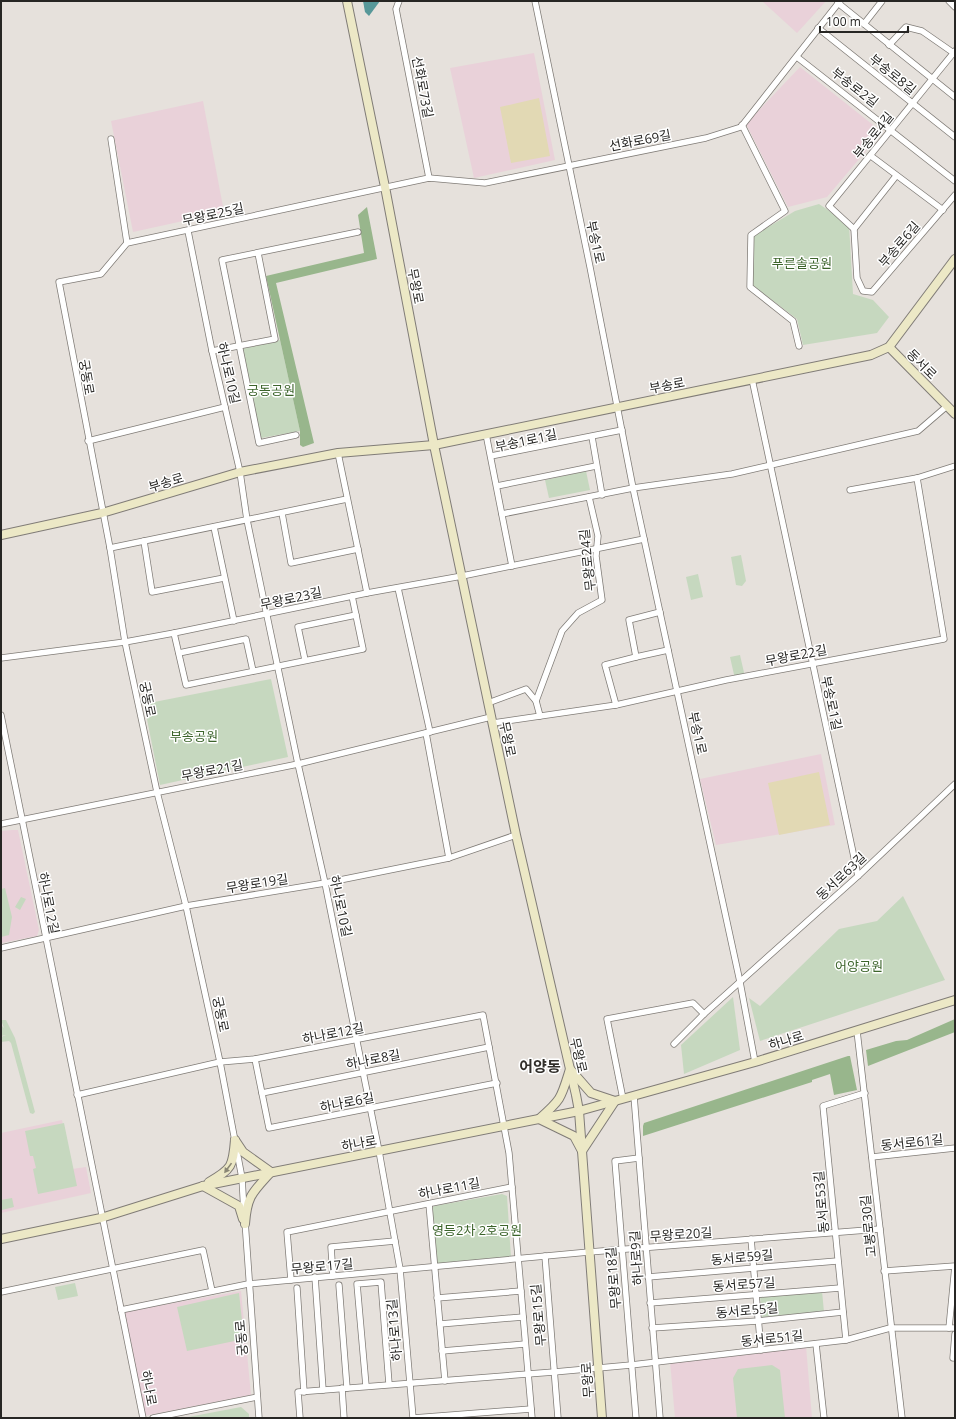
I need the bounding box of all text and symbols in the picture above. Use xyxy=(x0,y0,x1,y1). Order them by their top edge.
scale bar xyxy=(820,8,908,34)
text: 100 m xyxy=(826,13,861,30)
street label: 부송로8길 xyxy=(866,50,920,98)
street label: 선화로73길 xyxy=(408,54,438,120)
street label: 부송로2길 xyxy=(828,63,882,111)
street label: 부송로4길 xyxy=(849,108,897,162)
street label: 선화로69길 xyxy=(607,125,673,155)
street label: 무왕로25길 xyxy=(180,199,246,229)
street label: 부송로6길 xyxy=(874,217,924,271)
street label: 부송1로 xyxy=(583,219,609,265)
park label: 푸른솔공원 xyxy=(772,254,832,272)
street label: 무왕로 xyxy=(404,267,428,305)
street label: 하나로10길 xyxy=(213,340,245,406)
street label: 동서로 xyxy=(903,345,941,383)
street label: 궁동로 xyxy=(75,358,99,396)
street label: 부송로 xyxy=(648,373,686,397)
park label: 궁동공원 xyxy=(247,381,295,399)
street label: 부송1로1길 xyxy=(493,425,559,455)
street label: 부송로 xyxy=(146,468,186,496)
street label: 무왕로24길 xyxy=(575,528,599,592)
street label: 무왕로23길 xyxy=(258,583,324,613)
street label: 무왕로22길 xyxy=(763,640,829,670)
street label: 부송로1길 xyxy=(817,674,847,732)
street label: 궁동로 xyxy=(135,680,161,718)
street label: 부송1로 xyxy=(685,710,711,756)
street label: 무왕로 xyxy=(495,720,521,758)
park label: 부송공원 xyxy=(170,727,218,745)
street label: 무왕로21길 xyxy=(179,755,245,785)
street label: 동서로63길 xyxy=(812,848,870,904)
street label: 무왕로19길 xyxy=(225,869,289,897)
street label: 하나로12길 xyxy=(34,870,64,936)
street label: 하나로10길 xyxy=(326,873,356,939)
park label: 어양공원 xyxy=(835,957,883,975)
street label: 궁동로 xyxy=(208,995,234,1033)
street label: 하나로12길 xyxy=(300,1018,366,1048)
street label: 하나로 xyxy=(766,1026,806,1054)
street label: 무왕로 xyxy=(566,1035,592,1075)
street label: 하나로8길 xyxy=(344,1045,402,1073)
district label: 어양동 xyxy=(519,1056,561,1076)
street label: 하나로6길 xyxy=(318,1088,376,1116)
street label: 동서로61길 xyxy=(880,1130,944,1154)
street label: 하나로 xyxy=(340,1131,378,1155)
one-way arrow xyxy=(224,1163,232,1174)
street label: 동서로53길 xyxy=(809,1170,833,1234)
street label: 하나로11길 xyxy=(416,1173,482,1203)
street label: 고봉로30길 xyxy=(856,1194,880,1258)
park label: 영등2차 2호공원 xyxy=(432,1221,522,1239)
street label: 무왕로20길 xyxy=(649,1223,713,1245)
street label: 하나로9길 xyxy=(625,1230,647,1286)
street label: 동서로59길 xyxy=(710,1245,774,1269)
street label: 무왕로18길 xyxy=(601,1246,625,1310)
street label: 무왕로17길 xyxy=(290,1254,354,1278)
street label: 동서로57길 xyxy=(712,1273,776,1295)
street label: 무왕로15길 xyxy=(526,1283,550,1347)
street label: 하나로13길 xyxy=(382,1298,406,1362)
street label: 동서로55길 xyxy=(715,1298,779,1322)
street label: 궁동로 xyxy=(230,1319,252,1357)
street label: 동서로51길 xyxy=(740,1326,804,1350)
street label: 무왕로 xyxy=(577,1361,597,1399)
street label: 하나로 xyxy=(137,1369,161,1407)

